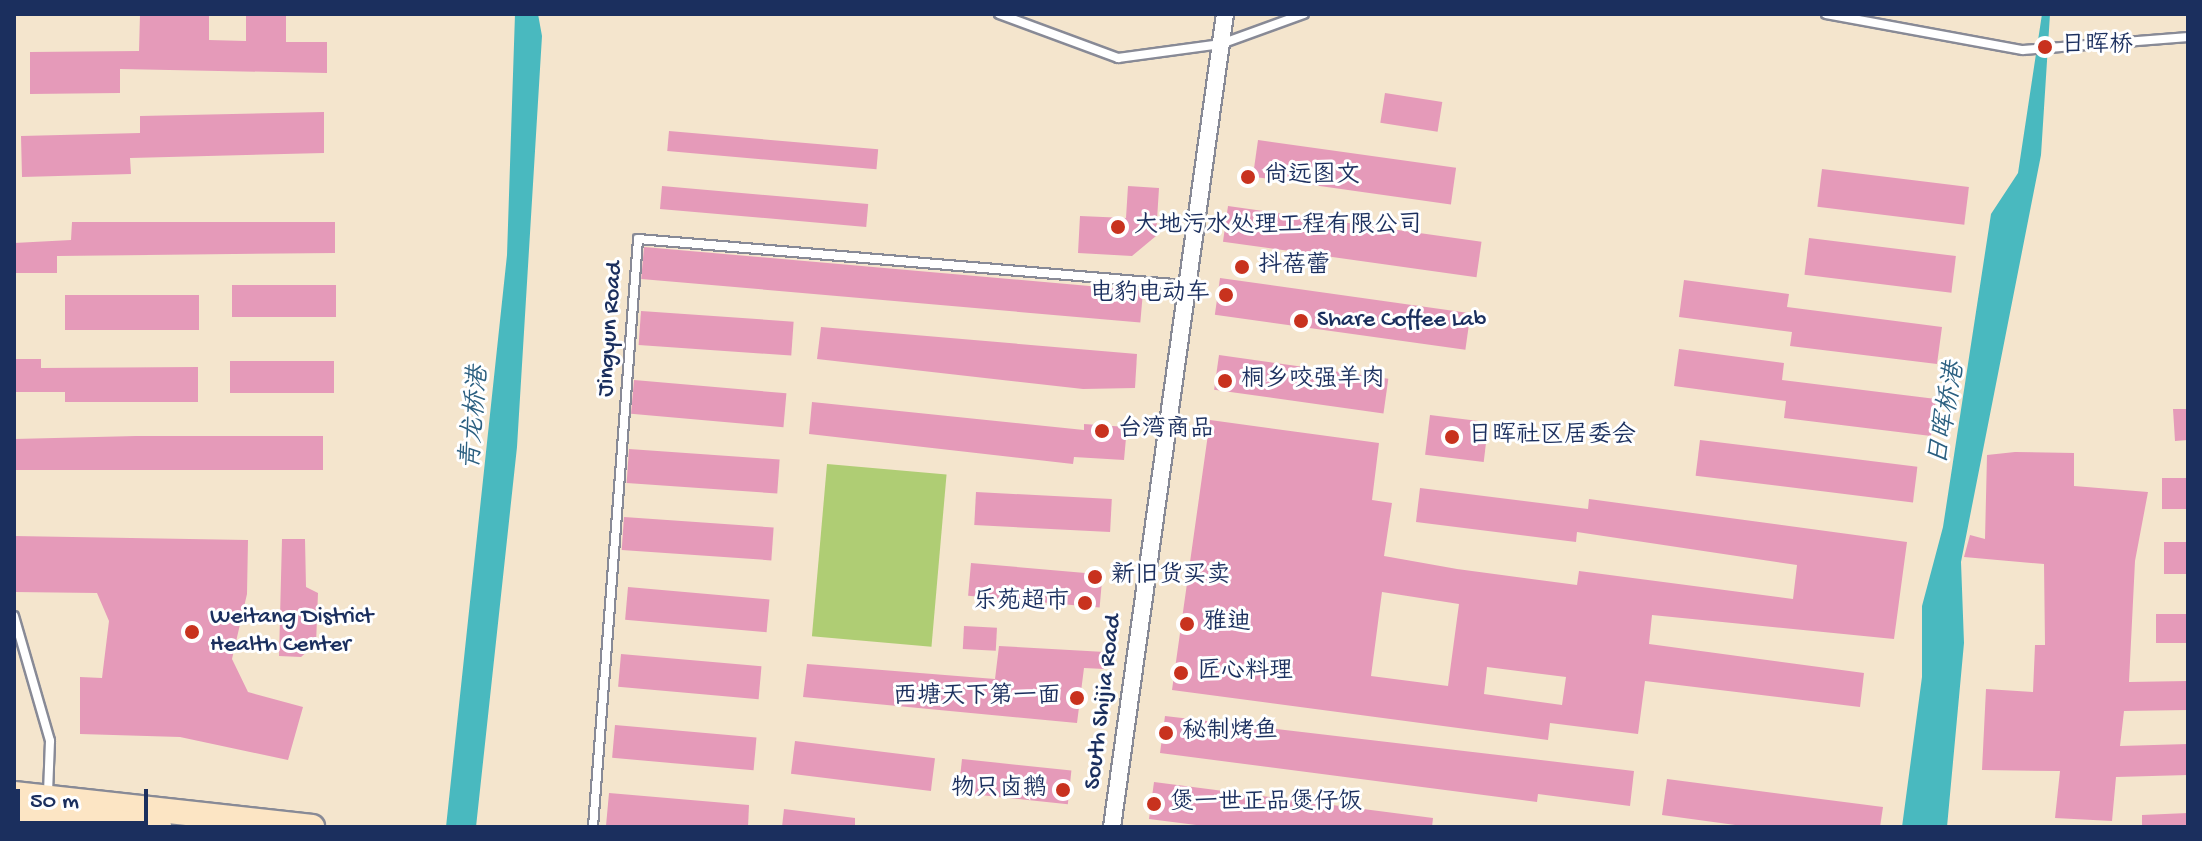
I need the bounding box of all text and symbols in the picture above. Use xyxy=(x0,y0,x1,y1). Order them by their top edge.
place label: 日晖桥 xyxy=(2061,33,2133,61)
marker: 日晖桥 xyxy=(2036,38,2054,56)
place label: 尚远图文 xyxy=(1264,163,1360,191)
marker: 尚远图文 xyxy=(1239,168,1257,186)
place label: 大地污水处理工程有限公司 xyxy=(1134,213,1422,241)
marker: 大地污水处理工程有限公司 xyxy=(1109,218,1127,236)
place label: 抖蓓蕾 xyxy=(1258,253,1330,281)
marker: 抖蓓蕾 xyxy=(1233,258,1251,276)
street label: Jingyun Road xyxy=(592,260,630,398)
place label: 电豹电动车 xyxy=(1090,281,1210,309)
marker: 电豹电动车 xyxy=(1217,286,1235,304)
place label: Share Coffee Lab xyxy=(1317,307,1486,335)
marker: Share Coffee Lab xyxy=(1292,312,1310,330)
water label: 日晖桥港 xyxy=(1925,360,1973,468)
water label: 青龙桥港 xyxy=(457,365,497,471)
place label: 桐乡咬强羊肉 xyxy=(1241,367,1385,395)
marker: 桐乡咬强羊肉 xyxy=(1216,372,1234,390)
place label: 台湾商品 xyxy=(1118,417,1214,445)
marker: 台湾商品 xyxy=(1093,422,1111,440)
place label: 日晖社区居委会 xyxy=(1468,423,1636,451)
marker: 日晖社区居委会 xyxy=(1443,428,1461,446)
place label: 新旧货买卖 xyxy=(1111,563,1231,591)
marker: 新旧货买卖 xyxy=(1086,568,1104,586)
place label: 乐苑超市 xyxy=(973,589,1069,617)
marker: 乐苑超市 xyxy=(1076,594,1094,612)
place label: Weitang District Health Center xyxy=(210,604,373,660)
place label: 雅迪 xyxy=(1203,610,1251,638)
street label: South Shijia Road xyxy=(1079,613,1129,791)
marker: 雅迪 xyxy=(1178,615,1196,633)
marker: Weitang District Health Center xyxy=(181,621,203,643)
place label: 匠心料理 xyxy=(1197,659,1293,687)
marker: 匠心料理 xyxy=(1172,664,1190,682)
place label: 西塘天下第一面 xyxy=(893,684,1061,712)
marker: 西塘天下第一面 xyxy=(1068,689,1086,707)
place label: 秘制烤鱼 xyxy=(1182,719,1278,747)
marker: 秘制烤鱼 xyxy=(1157,724,1175,742)
scale bar xyxy=(20,773,152,823)
place label: 物只卤鹅 xyxy=(951,776,1047,804)
marker: 物只卤鹅 xyxy=(1054,781,1072,799)
text: 50 m xyxy=(30,788,79,817)
place label: 煲一世正品煲仔饭 xyxy=(1170,790,1362,818)
marker: 煲一世正品煲仔饭 xyxy=(1145,795,1163,813)

